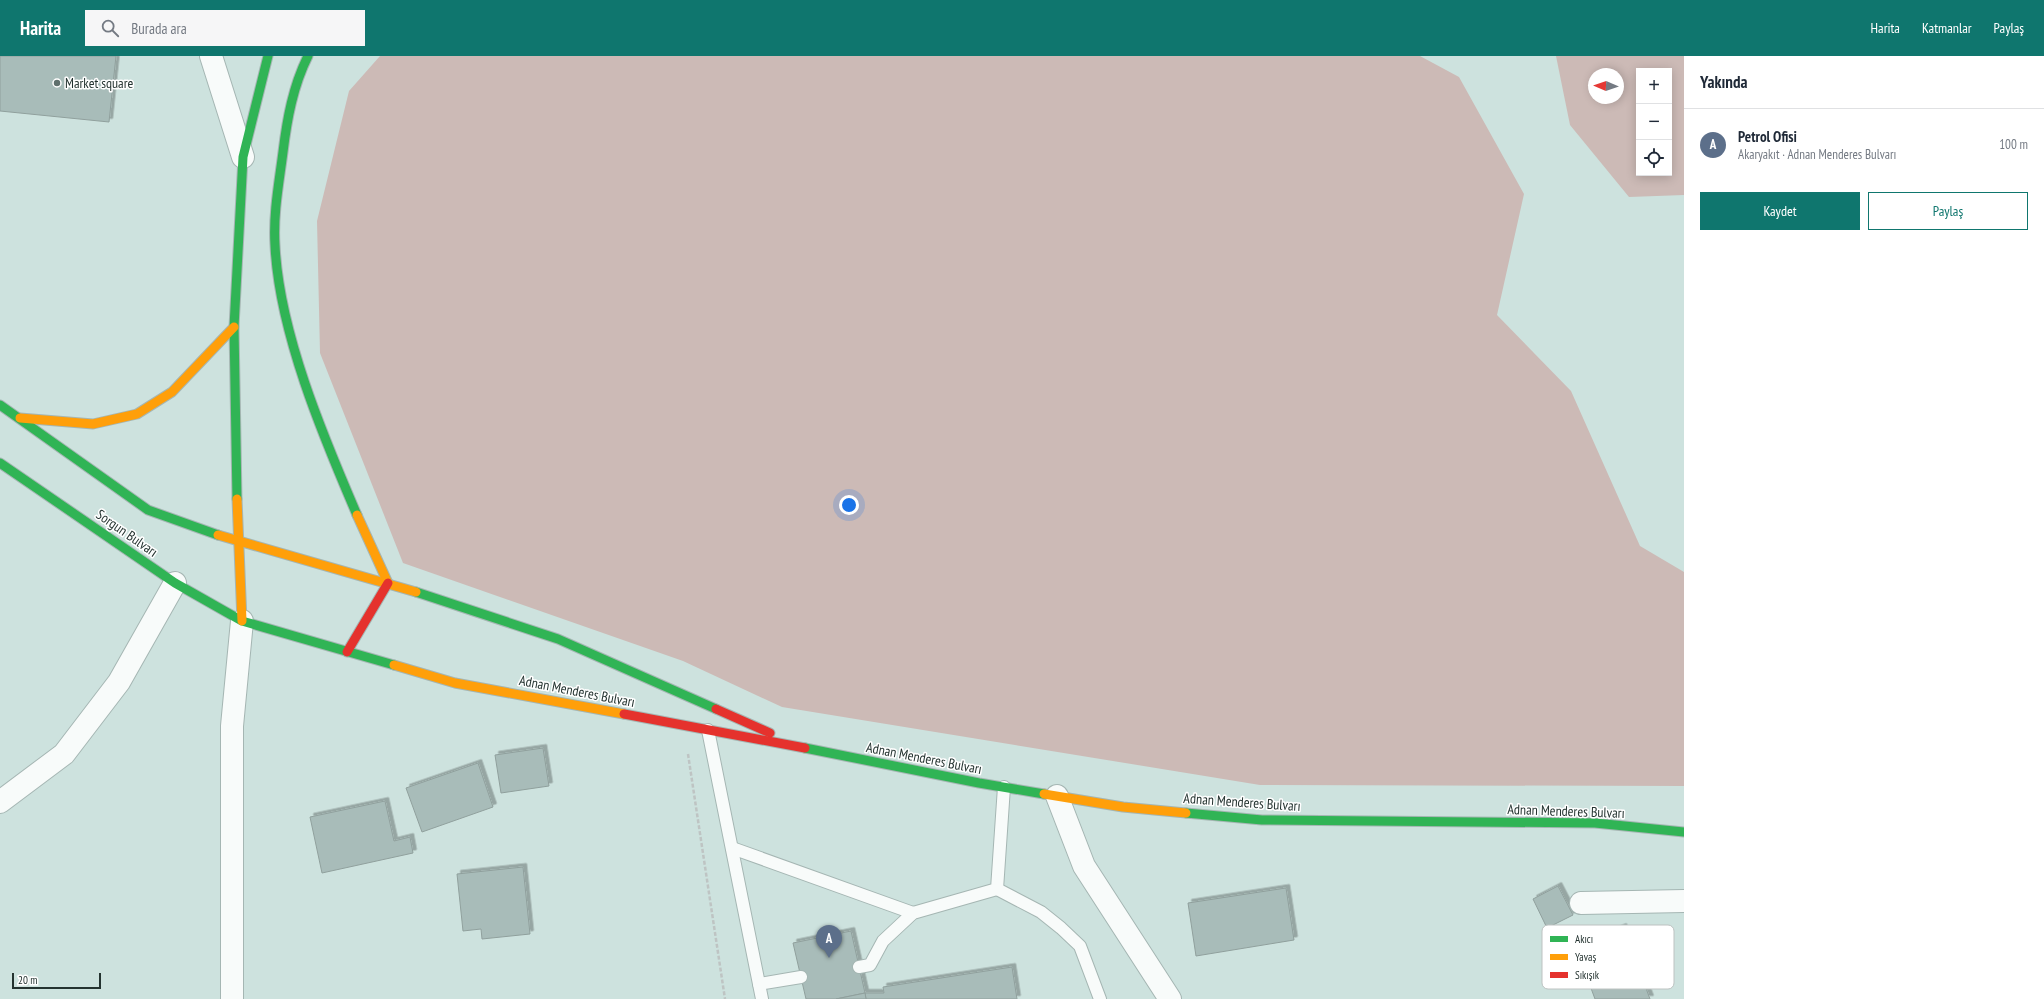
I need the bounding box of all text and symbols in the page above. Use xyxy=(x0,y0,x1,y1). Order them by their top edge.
search box xyxy=(85,10,365,46)
text: Harita xyxy=(20,16,61,40)
icon: search xyxy=(99,17,121,39)
text: Burada ara xyxy=(131,19,187,38)
text: Harita xyxy=(1871,19,1900,37)
text: Katmanlar xyxy=(1922,19,1972,37)
text: Paylaş xyxy=(1994,19,2024,37)
north arrow xyxy=(1588,68,1624,104)
map controls xyxy=(1636,68,1672,176)
button: + xyxy=(1636,68,1672,104)
text: Yakında xyxy=(1700,71,1747,93)
place label: Market square xyxy=(65,74,134,92)
marker: Market square xyxy=(52,78,62,88)
button: − xyxy=(1636,104,1672,140)
text: Petrol Ofisi xyxy=(1738,127,1797,146)
text: A xyxy=(1710,136,1716,153)
text: 100 m xyxy=(1999,136,2028,153)
button: locate xyxy=(1636,140,1672,176)
text: Akaryakıt · Adnan Menderes Bulvarı xyxy=(1738,146,1896,163)
button: Kaydet xyxy=(1700,192,1860,230)
button: Paylaş xyxy=(1868,192,2028,230)
your location xyxy=(839,495,859,515)
street label: Sorgun Bulvarı xyxy=(93,505,161,561)
street label: Adnan Menderes Bulvarı xyxy=(518,671,636,711)
street label: Adnan Menderes Bulvarı xyxy=(865,738,983,778)
street label: Adnan Menderes Bulvarı xyxy=(1183,789,1301,815)
street label: Adnan Menderes Bulvarı xyxy=(1507,800,1625,822)
pin: A xyxy=(816,925,842,958)
legend xyxy=(1542,925,1674,989)
text: Akıcı xyxy=(1575,932,1593,946)
text: Yavaş xyxy=(1575,950,1596,964)
text: Sıkışık xyxy=(1575,968,1600,982)
scale bar xyxy=(12,971,101,990)
text: 20 m xyxy=(18,973,37,987)

